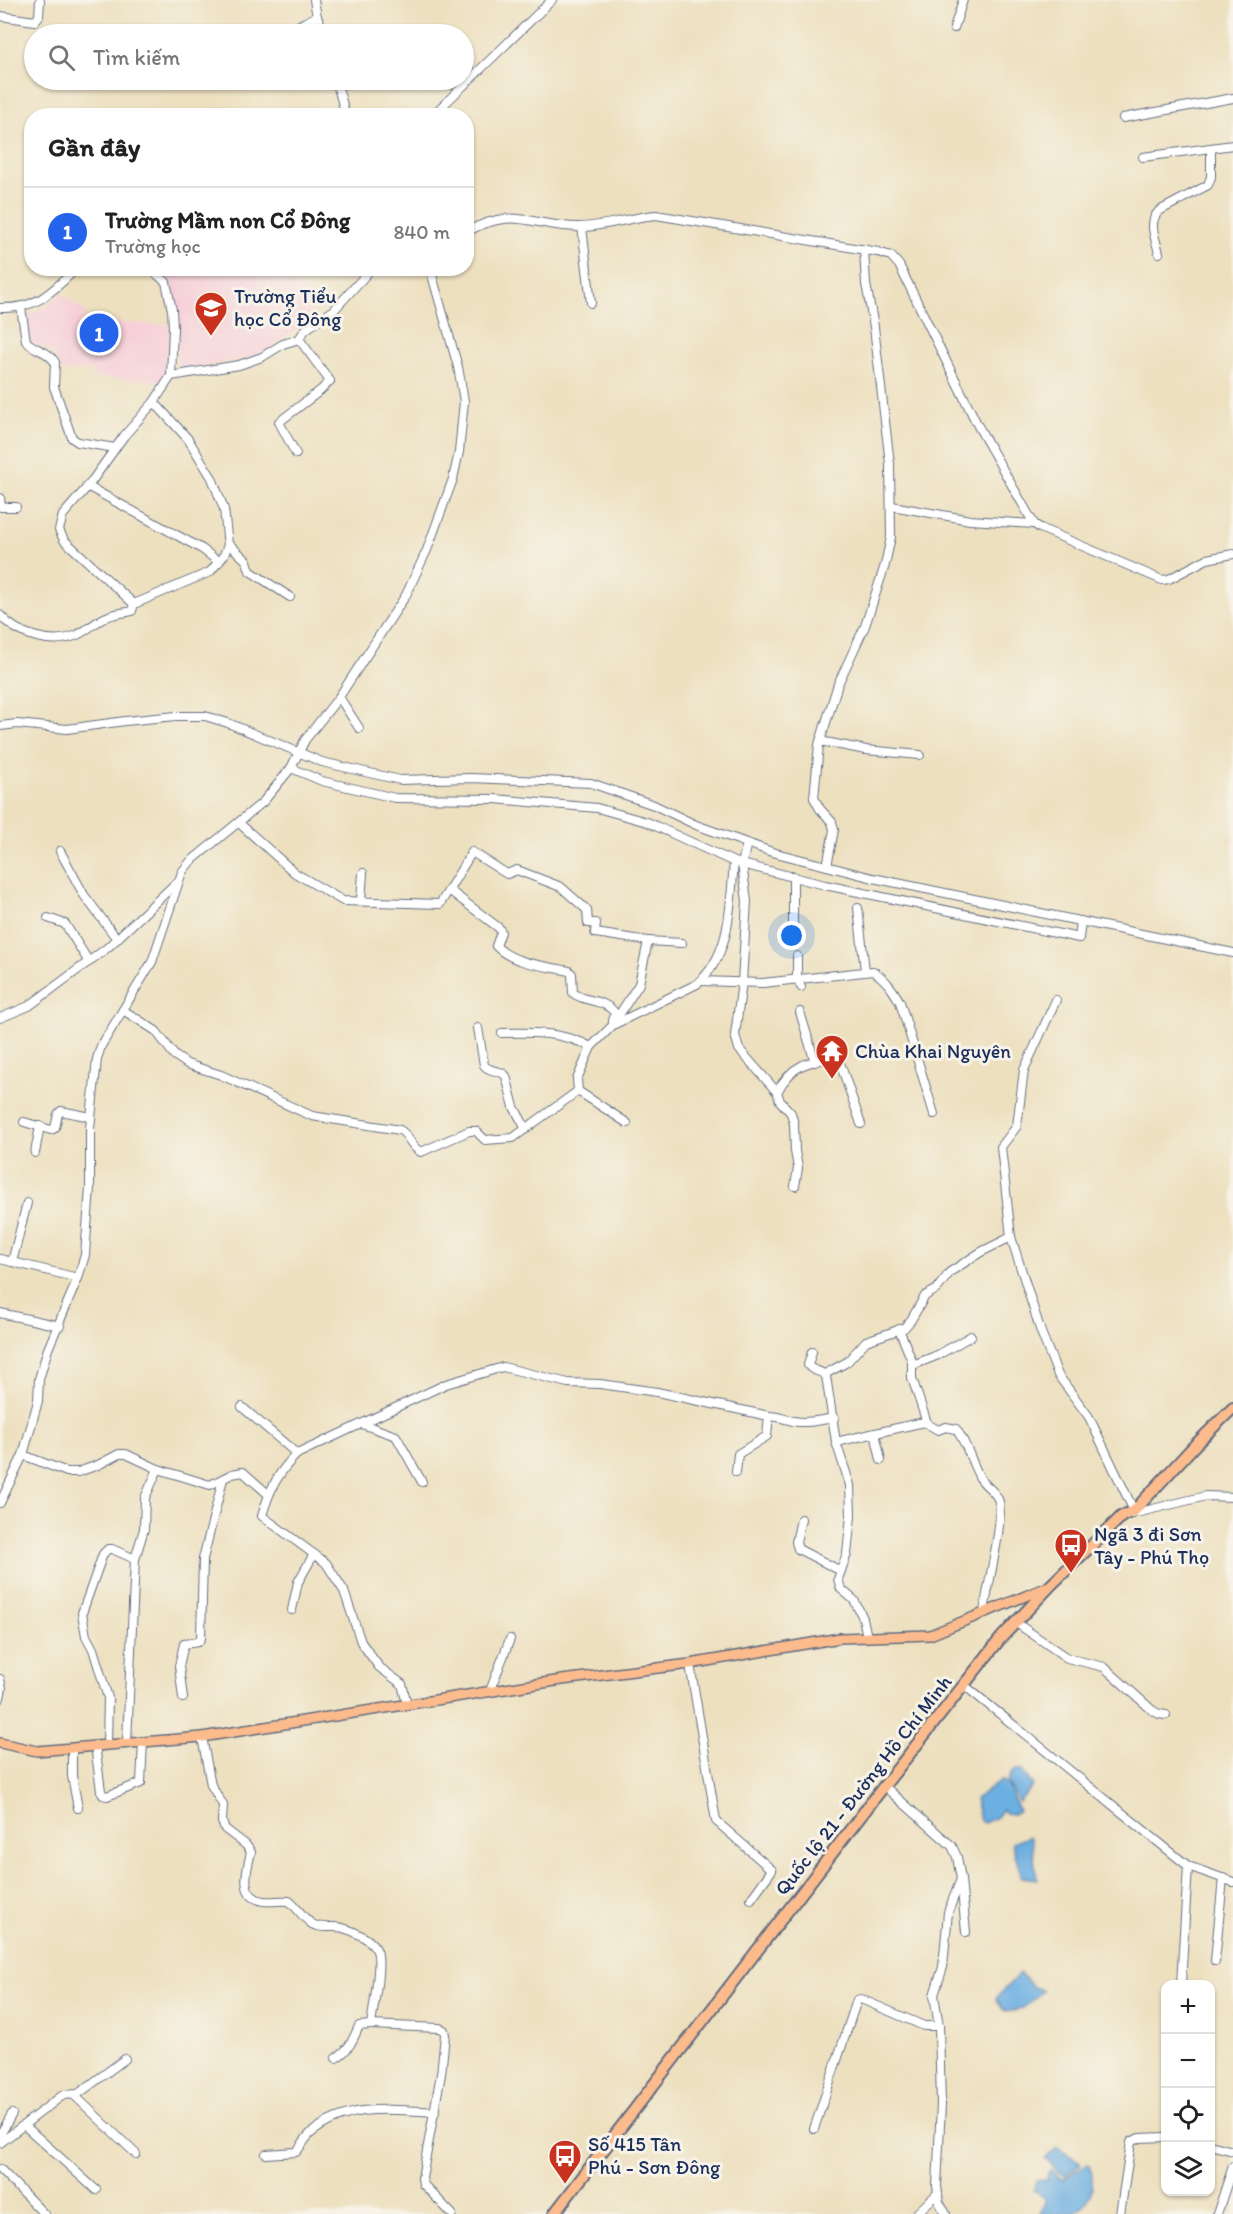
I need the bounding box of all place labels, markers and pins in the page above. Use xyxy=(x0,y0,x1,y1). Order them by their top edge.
place label: Trường Tiểu học Cổ Đông xyxy=(234,284,342,331)
school or university icon: Trường Tiểu học Cổ Đông xyxy=(193,290,229,337)
pin: 1 xyxy=(80,310,118,356)
temple icon: Chùa Khai Nguyên xyxy=(814,1033,850,1080)
place label: Chùa Khai Nguyên xyxy=(855,1039,1011,1063)
place label: Ngã 3 đi Sơn Tây - Phú Thọ xyxy=(1094,1522,1209,1569)
bus stop icon: Ngã 3 đi Sơn Tây - Phú Thọ xyxy=(1053,1527,1089,1574)
place label: Số 415 Tân Phú - Sơn Đông xyxy=(588,2132,721,2179)
bus stop icon: Số 415 Tân Phú - Sơn Đông xyxy=(547,2138,583,2185)

